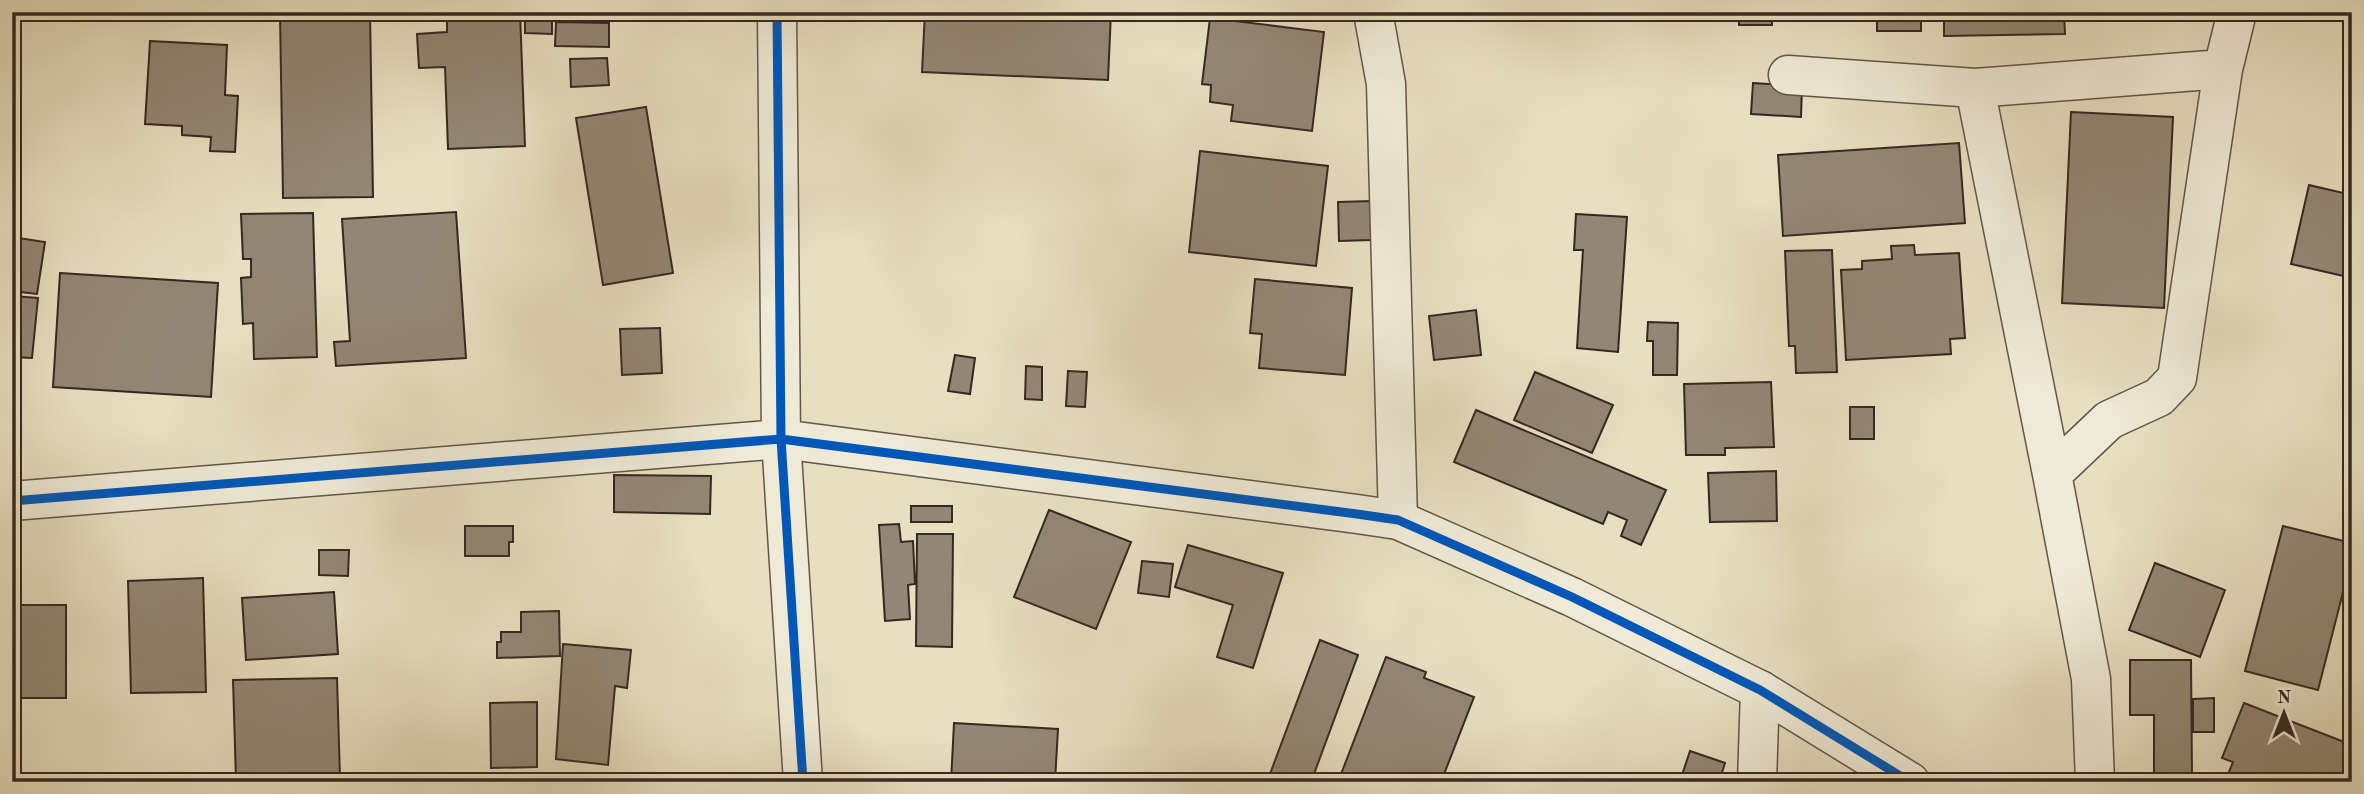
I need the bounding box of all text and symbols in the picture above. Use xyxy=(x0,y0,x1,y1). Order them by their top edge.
north arrow xyxy=(2248,678,2318,748)
text: N xyxy=(2277,689,2292,708)

